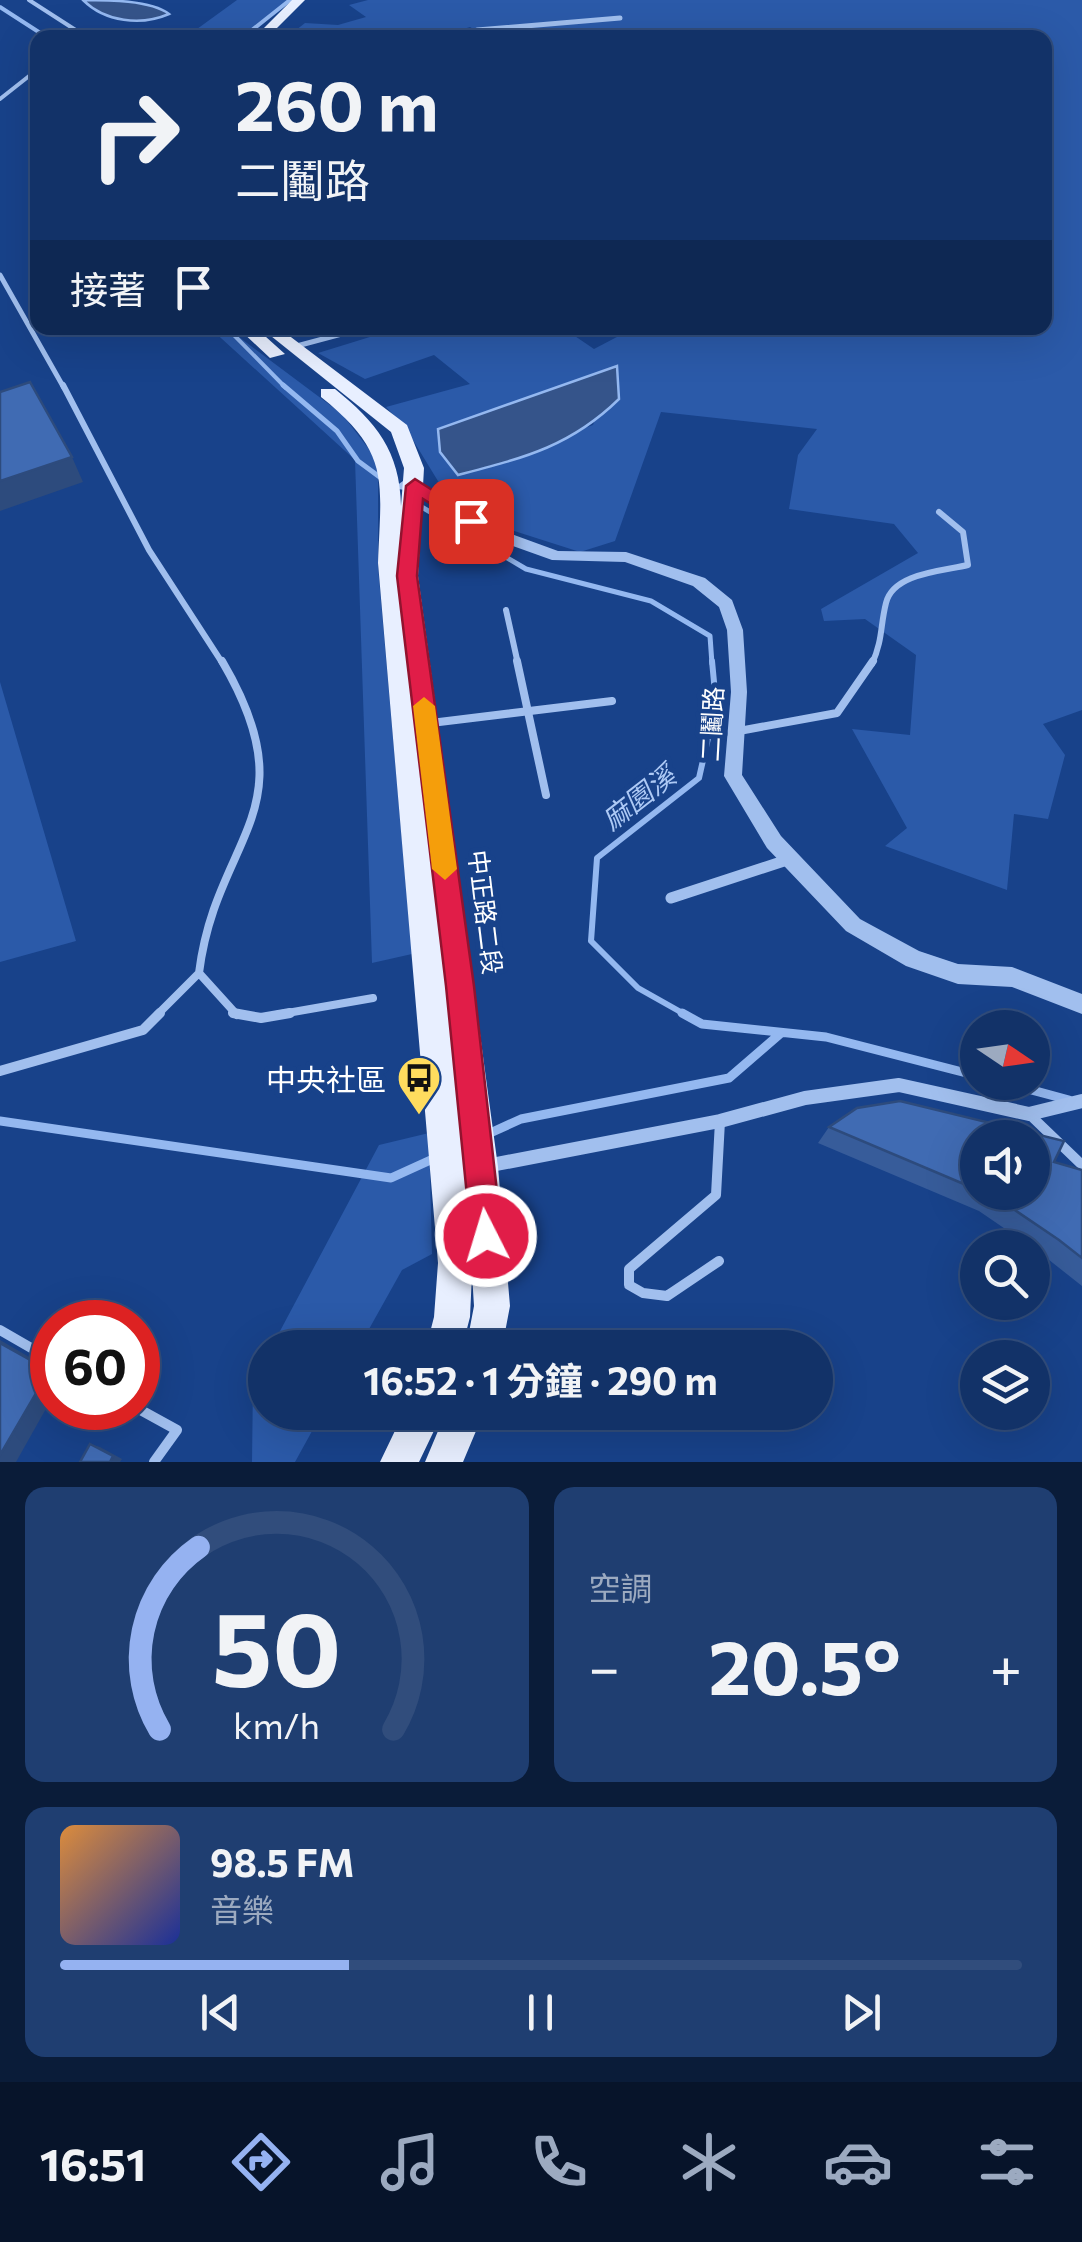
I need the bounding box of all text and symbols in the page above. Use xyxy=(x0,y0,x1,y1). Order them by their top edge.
text: 260 m xyxy=(235,60,439,145)
icon: right xyxy=(70,70,200,200)
text: 二鬮路 xyxy=(235,151,370,206)
icon: arrive xyxy=(166,260,221,315)
text: 接著 xyxy=(70,265,146,312)
pin xyxy=(429,479,514,564)
icon: arrive xyxy=(444,494,499,549)
street label: 二鬮路 xyxy=(694,686,728,762)
water label: 麻園溪 xyxy=(594,755,685,836)
street label: 中正路二段 xyxy=(463,848,509,976)
north arrow xyxy=(960,1010,1050,1100)
map controls xyxy=(960,1010,1050,1430)
bus stop icon: 中央社區 xyxy=(396,1055,442,1116)
place label: 中央社區 xyxy=(266,1060,386,1097)
button: sound xyxy=(960,1120,1050,1210)
position arrow xyxy=(434,1184,538,1288)
button: search xyxy=(960,1230,1050,1320)
speed limit sign: 60 xyxy=(30,1300,160,1430)
button: layers xyxy=(960,1340,1050,1430)
text: 16:52 · 1 分鐘 · 290 m xyxy=(363,1356,718,1403)
text: 空調 xyxy=(589,1567,653,1607)
text: 50 xyxy=(212,1581,342,1708)
text: 20.5° xyxy=(708,1619,901,1710)
text: − xyxy=(589,1632,620,1699)
text: + xyxy=(990,1632,1022,1699)
text: km/h xyxy=(233,1703,320,1746)
text: 98.5 FM xyxy=(210,1838,354,1885)
text: 音樂 xyxy=(210,1889,274,1929)
icon: previous xyxy=(193,1985,248,2040)
icon: pause xyxy=(513,1985,568,2040)
icon: next xyxy=(834,1985,889,2040)
icon: directions xyxy=(226,2127,296,2197)
icon: music xyxy=(375,2127,445,2197)
icon: phone xyxy=(524,2127,594,2197)
icon: climate xyxy=(674,2127,744,2197)
icon: car xyxy=(823,2127,893,2197)
icon: filters xyxy=(972,2127,1042,2197)
text: 16:51 xyxy=(40,2135,146,2190)

